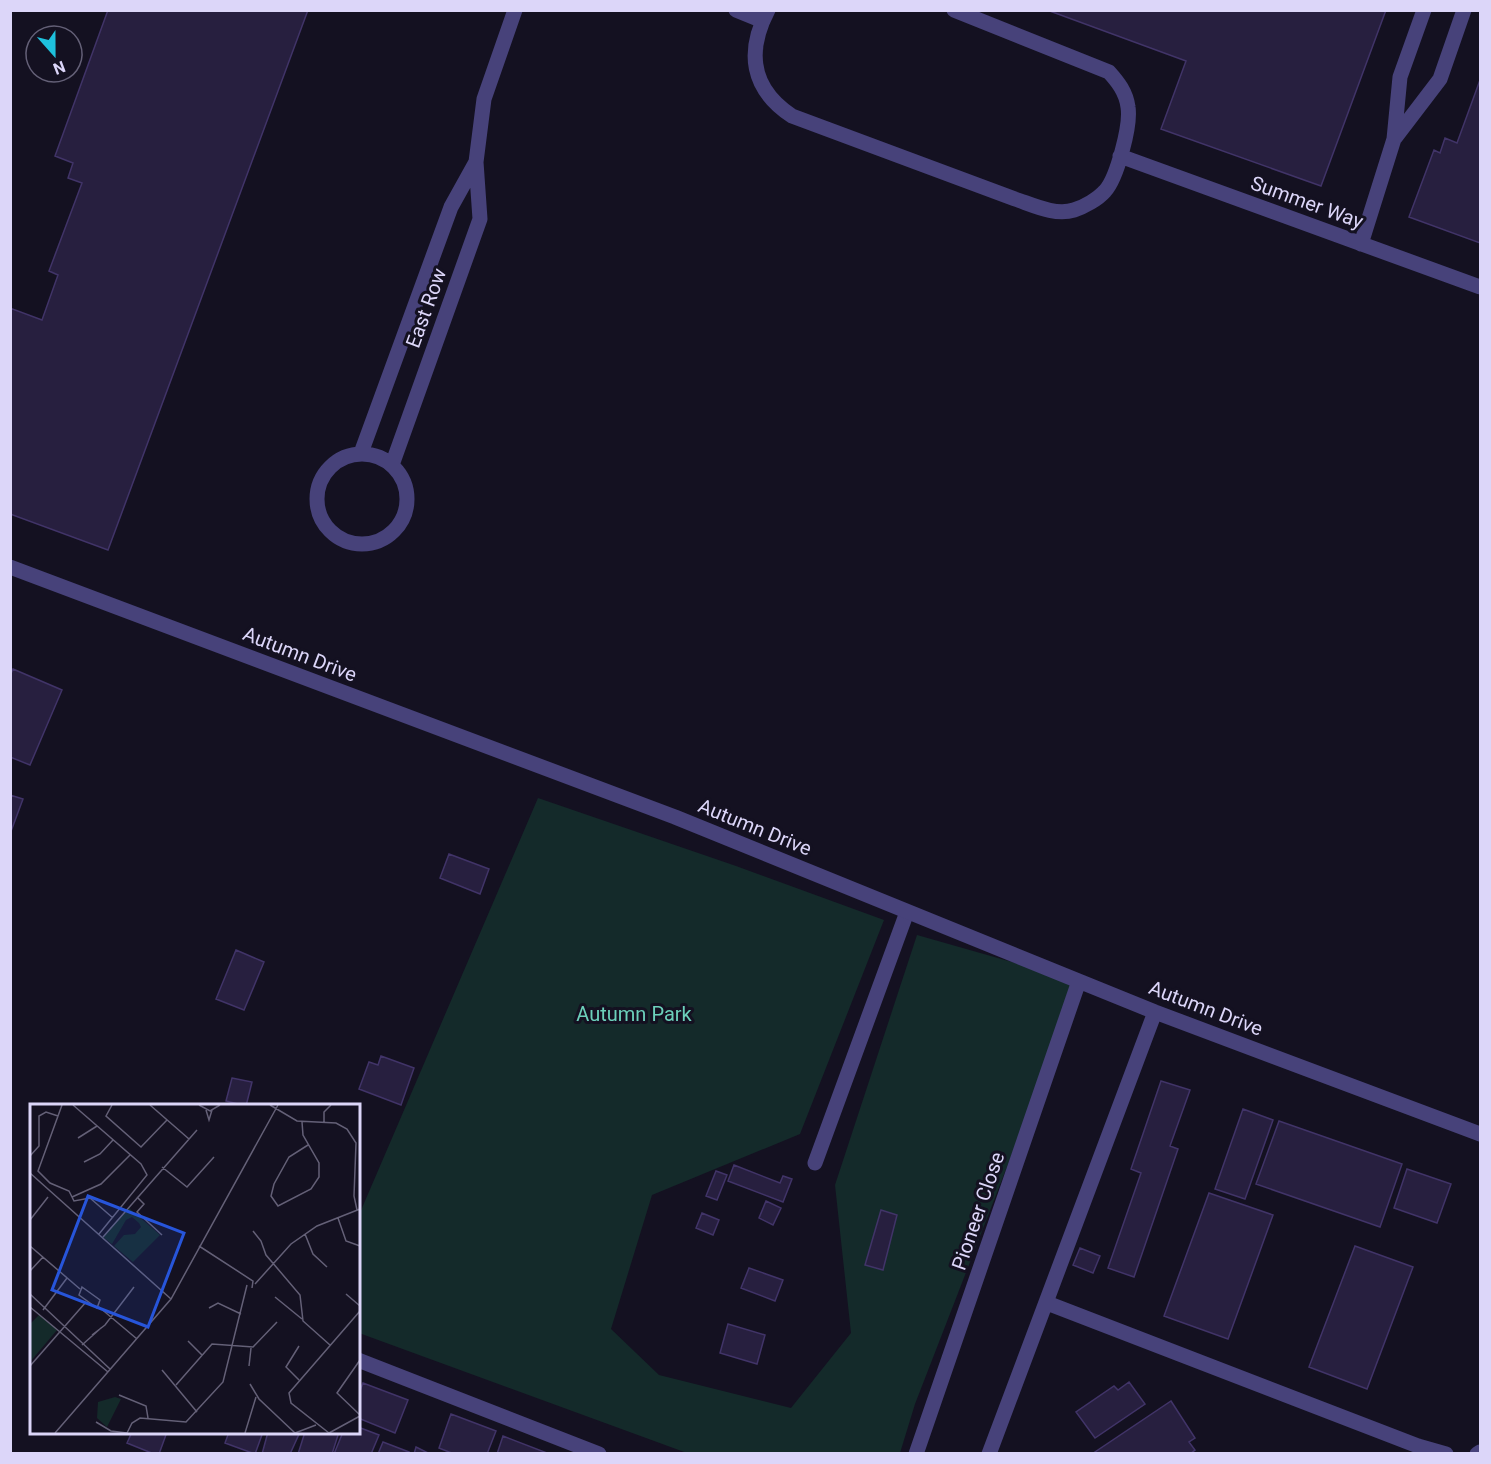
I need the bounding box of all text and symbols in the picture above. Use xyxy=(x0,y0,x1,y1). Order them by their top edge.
north arrow xyxy=(24,24,84,84)
text: N xyxy=(51,57,68,78)
street label: Summer Way xyxy=(1247,171,1367,234)
street label: East Row xyxy=(401,265,451,351)
street label: Autumn Drive xyxy=(240,621,360,687)
street label: Autumn Drive xyxy=(695,793,815,861)
street label: Autumn Drive xyxy=(1146,975,1266,1041)
park label: Autumn Park xyxy=(576,1002,693,1026)
inset map xyxy=(30,1104,360,1434)
street label: Pioneer Close xyxy=(947,1149,1009,1273)

